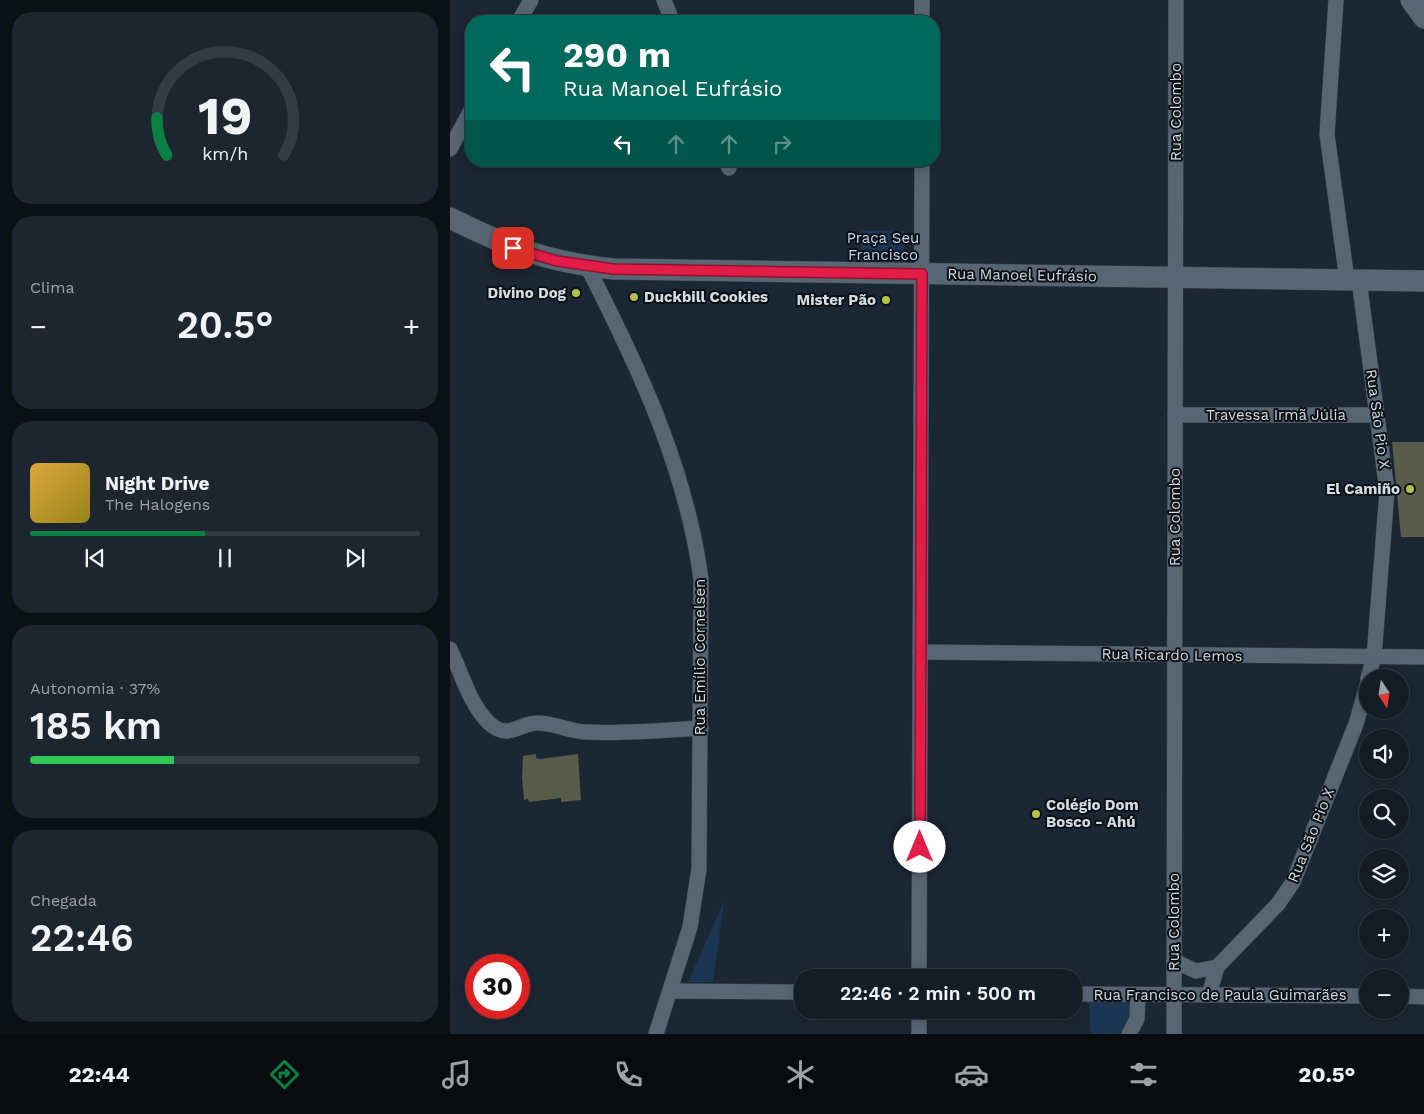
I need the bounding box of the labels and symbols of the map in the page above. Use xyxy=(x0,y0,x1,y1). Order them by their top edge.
street label: Rua Colombo xyxy=(1167,63,1185,161)
pin xyxy=(492,227,534,269)
park label: Praça Seu Francisco xyxy=(847,229,919,264)
street label: Rua Manoel Eufrásio xyxy=(947,265,1097,285)
place label: Divino Dog xyxy=(487,284,567,302)
marker: Divino Dog xyxy=(570,287,582,299)
place label: Duckbill Cookies xyxy=(644,288,768,306)
marker: Duckbill Cookies xyxy=(628,291,640,303)
place label: Mister Pão xyxy=(797,291,876,309)
marker: Mister Pão xyxy=(880,294,892,306)
street label: Rua São Pio X xyxy=(1362,368,1394,470)
street label: Travessa Irmã Júlia xyxy=(1206,406,1347,424)
street label: Rua Colombo xyxy=(1166,468,1184,566)
place label: El Camiño xyxy=(1326,480,1400,498)
marker: El Camiño xyxy=(1404,483,1416,495)
street label: Rua Emílio Cornelsen xyxy=(691,579,709,735)
street label: Rua Ricardo Lemos xyxy=(1101,645,1243,665)
north arrow xyxy=(1359,669,1409,719)
street label: Rua São Pio X xyxy=(1284,785,1338,885)
place label: Colégio Dom Bosco - Ahú xyxy=(1046,796,1139,831)
marker: Colégio Dom Bosco - Ahú xyxy=(1030,808,1042,820)
position arrow xyxy=(893,820,945,872)
street label: Rua Colombo xyxy=(1165,873,1183,971)
speed limit sign: 30 xyxy=(465,954,530,1019)
street label: Rua Francisco de Paula Guimarães xyxy=(1093,986,1347,1004)

